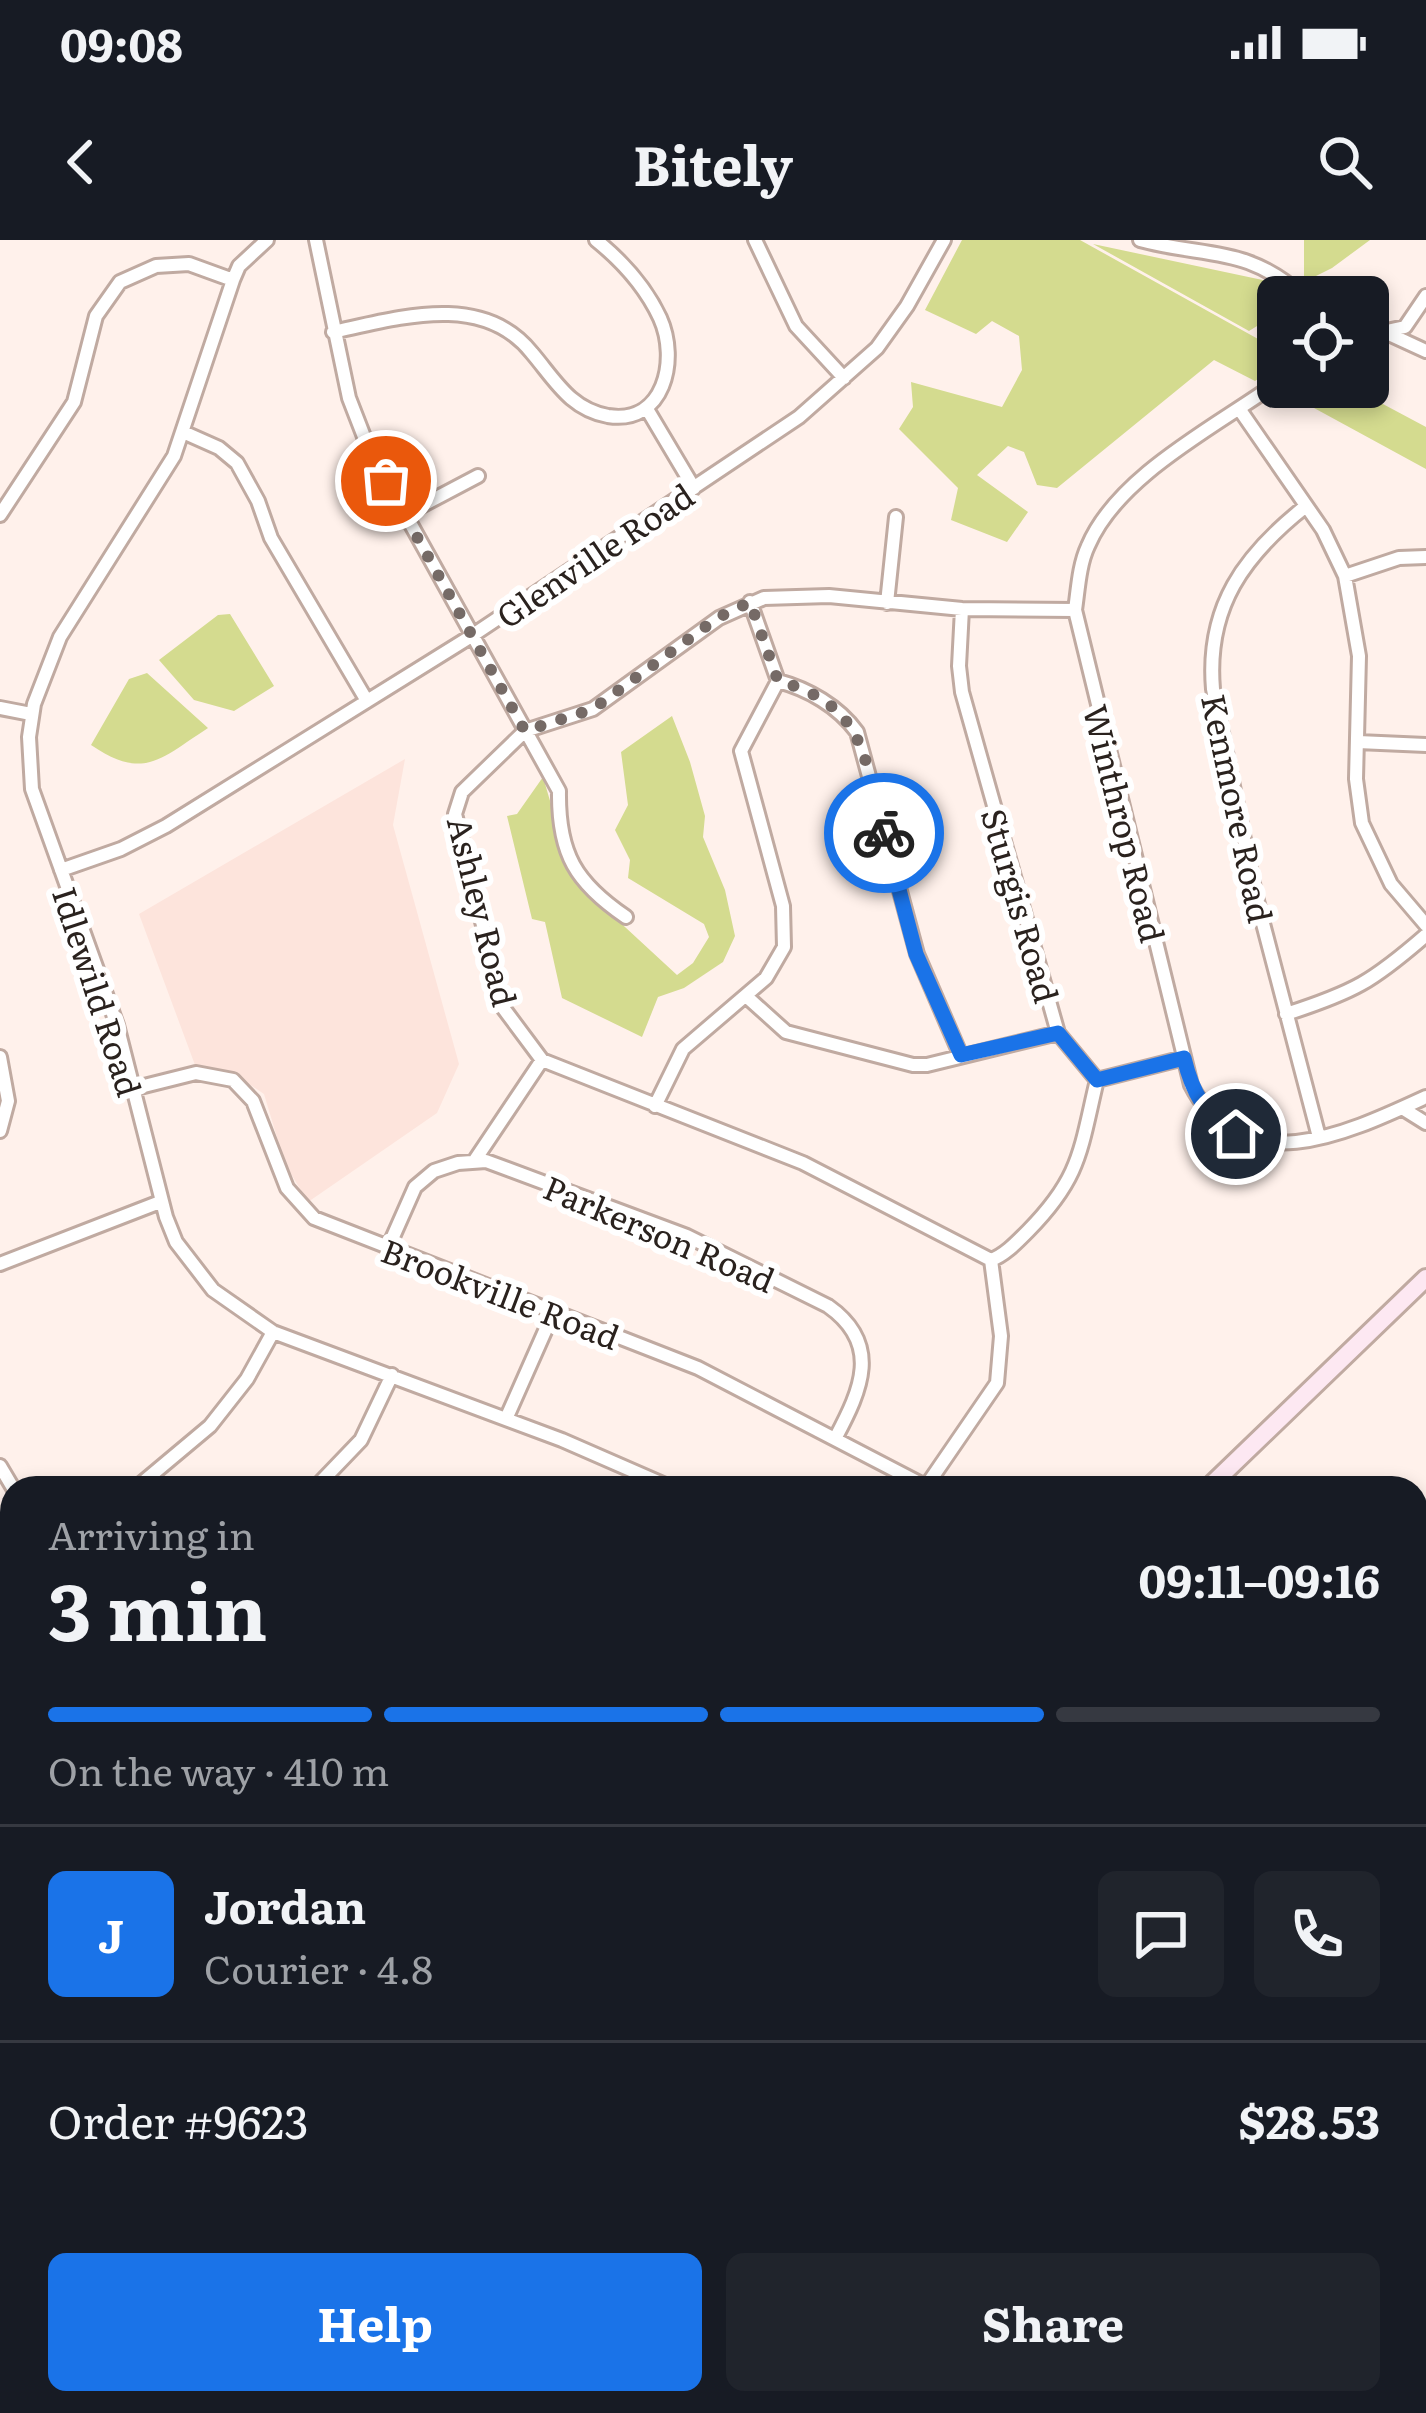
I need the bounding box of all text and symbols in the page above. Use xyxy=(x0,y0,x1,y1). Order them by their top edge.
text: 09:08 xyxy=(60,9,183,76)
text: Bitely xyxy=(633,122,793,203)
icon: back xyxy=(48,129,114,195)
icon: search xyxy=(1312,129,1378,195)
map controls xyxy=(1257,276,1389,408)
button: locate xyxy=(1257,276,1389,408)
pin xyxy=(335,430,437,532)
icon: bag xyxy=(353,448,419,514)
street label: Glenville Road xyxy=(485,470,703,638)
street label: Kenmore Road xyxy=(1191,689,1287,927)
street label: Winthrop Road xyxy=(1073,699,1179,947)
courier xyxy=(824,773,944,893)
icon: bike xyxy=(851,800,917,866)
street label: Sturgis Road xyxy=(971,802,1073,1008)
street label: Ashley Road xyxy=(437,811,531,1011)
street label: Idlewild Road xyxy=(42,880,156,1102)
pin xyxy=(1185,1083,1287,1185)
icon: home xyxy=(1203,1101,1269,1167)
street label: Parkerson Road xyxy=(537,1161,783,1303)
street label: Brookville Road xyxy=(375,1224,627,1360)
text: Arriving in xyxy=(48,1504,255,1562)
text: 09:11–09:16 xyxy=(1138,1545,1380,1612)
text: 3 min xyxy=(48,1549,268,1665)
text: On the way · 410 m xyxy=(48,1740,389,1798)
text: Jordan xyxy=(204,1871,366,1938)
button: chat xyxy=(1098,1871,1224,1997)
button: phone xyxy=(1254,1871,1380,1997)
text: J xyxy=(98,1900,124,1967)
text: Courier · 4.8 xyxy=(204,1938,433,1996)
text: Order #9623 xyxy=(48,2086,309,2153)
text: $28.53 xyxy=(1239,2086,1380,2153)
button: Help xyxy=(48,2253,702,2391)
button: Share xyxy=(726,2253,1380,2391)

